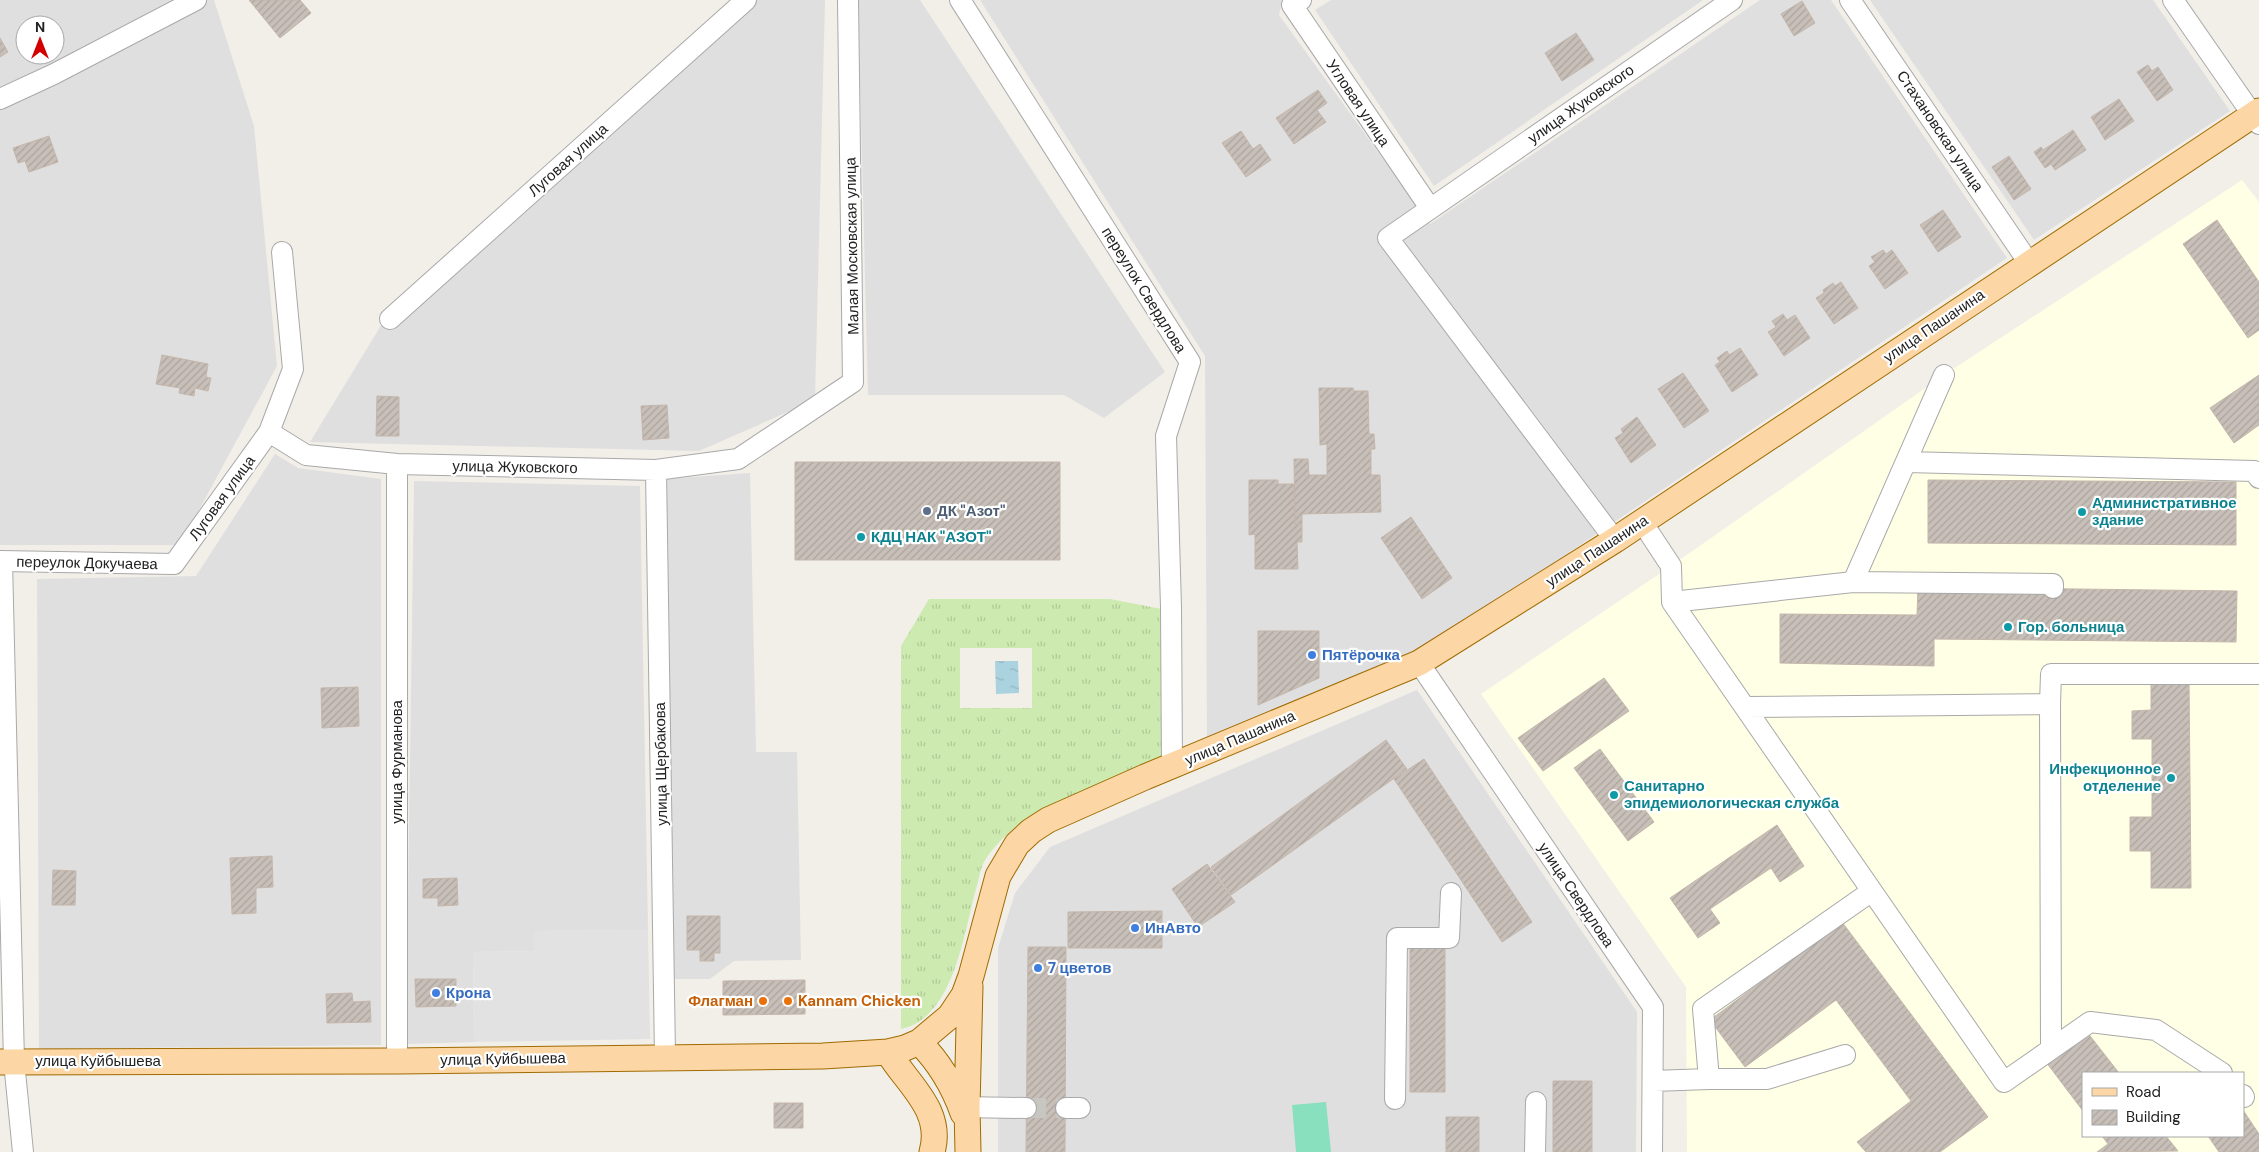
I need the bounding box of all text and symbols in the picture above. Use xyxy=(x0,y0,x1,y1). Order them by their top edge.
north arrow xyxy=(15,15,65,65)
text: N xyxy=(35,18,45,36)
street label: Угловая улица xyxy=(1322,56,1395,151)
street label: улица Жуковского xyxy=(1524,60,1638,148)
street label: Стахановская улица xyxy=(1892,67,1988,196)
street label: Луговая улица xyxy=(524,119,613,201)
street label: Малая Московская улица xyxy=(840,156,864,335)
street label: переулок Свердлова xyxy=(1097,223,1191,357)
street label: улица Пашанина xyxy=(1879,284,1989,367)
street label: Луговая улица xyxy=(184,451,260,545)
street label: улица Жуковского xyxy=(452,456,578,478)
place label: Административное здание xyxy=(2092,493,2237,530)
place label: ДК "Азот" xyxy=(937,501,1005,521)
marker: ДК "Азот" xyxy=(921,505,933,517)
marker: Административное здание xyxy=(2076,506,2088,518)
street label: улица Пашанина xyxy=(1542,510,1652,592)
place label: КДЦ НАК "АЗОТ" xyxy=(871,527,992,547)
marker: КДЦ НАК "АЗОТ" xyxy=(855,531,867,543)
street label: переулок Докучаева xyxy=(16,552,159,574)
place label: Гор. больница xyxy=(2018,617,2125,637)
marker: Гор. больница xyxy=(2002,621,2014,633)
place label: Пятёрочка xyxy=(1322,645,1400,665)
marker: Пятёрочка xyxy=(1306,649,1318,661)
street label: улица Фурманова xyxy=(387,699,407,824)
street label: улица Щербакова xyxy=(650,701,672,826)
street label: улица Пашанина xyxy=(1182,705,1299,770)
place label: Инфекционное отделение xyxy=(2049,759,2161,796)
marker: Инфекционное отделение xyxy=(2165,772,2177,784)
place label: Санитарно эпидемиологическая служба xyxy=(1624,776,1840,813)
marker: Санитарно эпидемиологическая служба xyxy=(1608,789,1620,801)
street label: улица Свердлова xyxy=(1533,839,1619,952)
place label: ИнАвто xyxy=(1145,918,1201,938)
marker: ИнАвто xyxy=(1129,922,1141,934)
place label: 7 цветов xyxy=(1048,958,1112,978)
marker: 7 цветов xyxy=(1032,962,1044,974)
place label: Крона xyxy=(446,983,492,1003)
marker: Крона xyxy=(430,987,442,999)
place label: Флагман xyxy=(688,991,753,1011)
place label: Kannam Chicken xyxy=(798,991,921,1011)
marker: Флагман xyxy=(757,995,769,1007)
marker: Kannam Chicken xyxy=(782,995,794,1007)
street label: улица Куйбышева xyxy=(440,1048,567,1070)
street label: улица Куйбышева xyxy=(35,1051,162,1071)
legend xyxy=(2082,1072,2244,1137)
text: Road xyxy=(2126,1082,2161,1102)
text: Building xyxy=(2126,1107,2181,1127)

